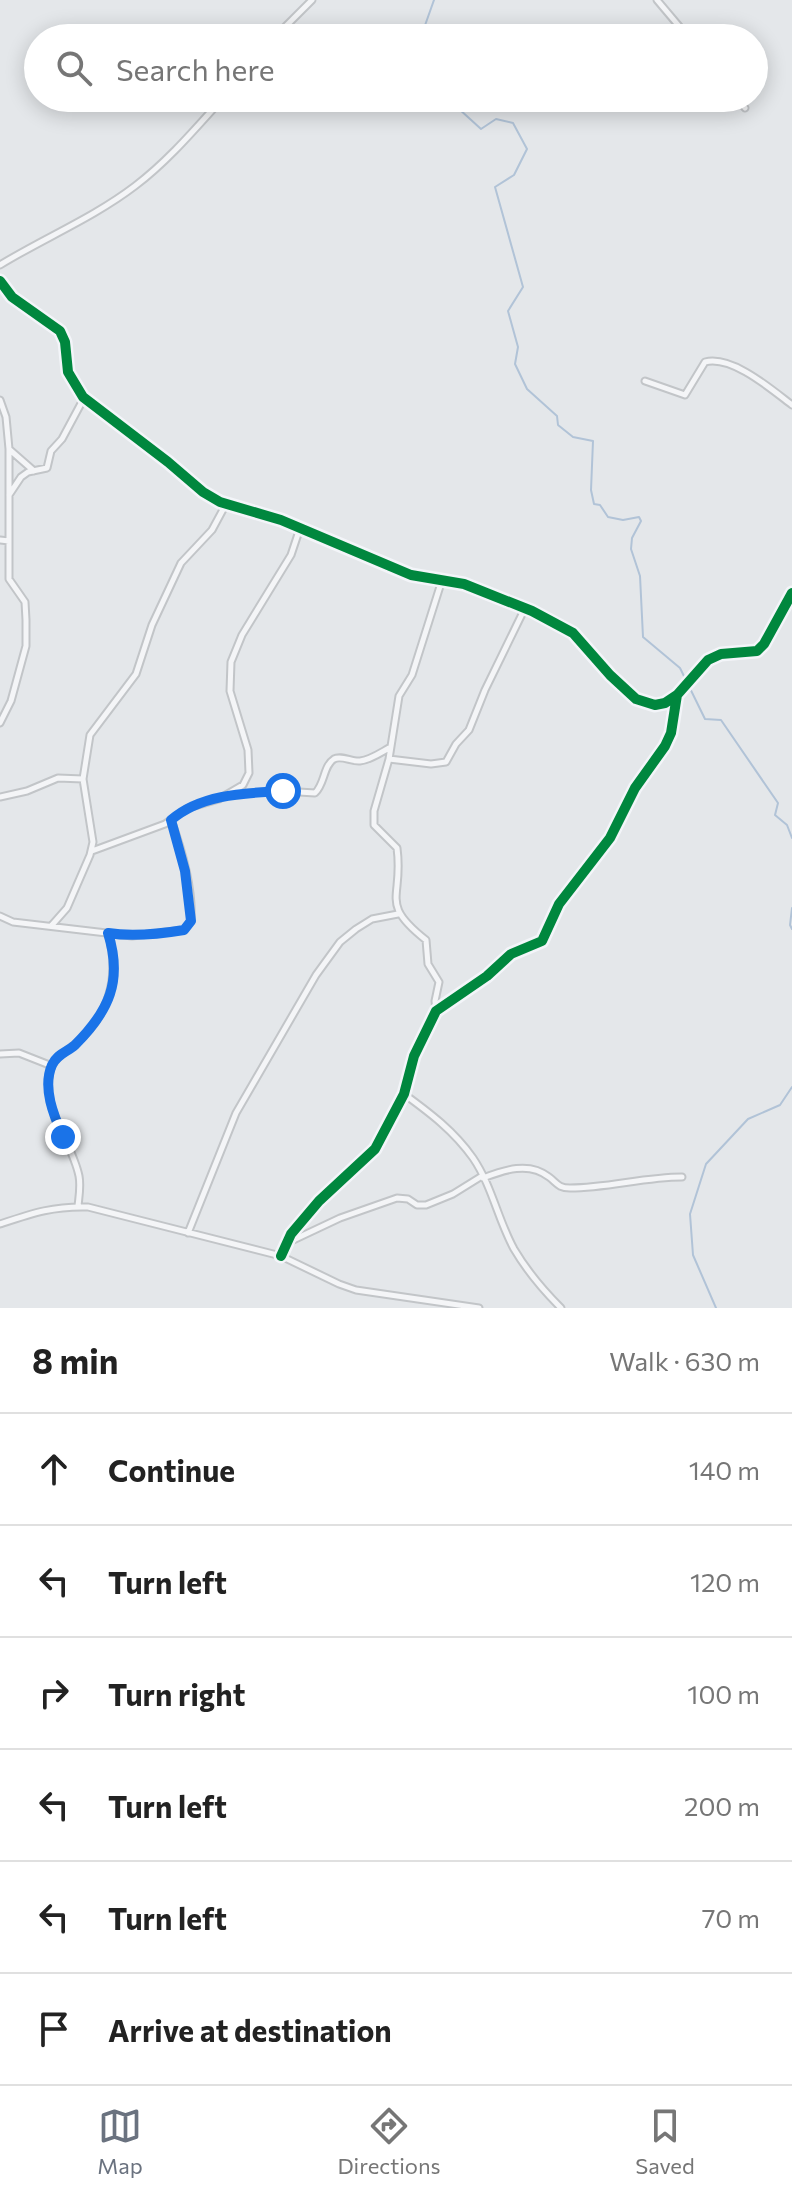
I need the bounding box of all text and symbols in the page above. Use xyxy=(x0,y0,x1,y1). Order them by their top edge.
search box xyxy=(24,24,768,112)
icon: search xyxy=(52,46,96,90)
text: Search here xyxy=(116,50,275,87)
route start xyxy=(265,773,301,809)
route end xyxy=(45,1119,81,1155)
text: 8 min xyxy=(32,1339,118,1381)
text: Walk · 630 m xyxy=(609,1345,760,1376)
icon: ahead xyxy=(32,1447,76,1491)
text: Continue xyxy=(108,1451,235,1488)
text: 140 m xyxy=(689,1454,760,1485)
icon: left xyxy=(32,1559,76,1603)
text: Turn left xyxy=(108,1563,227,1600)
text: 120 m xyxy=(690,1566,760,1597)
icon: right xyxy=(32,1671,76,1715)
text: Turn right xyxy=(108,1675,245,1712)
text: 100 m xyxy=(687,1678,760,1709)
icon: left xyxy=(32,1783,76,1827)
text: Turn left xyxy=(108,1787,227,1824)
text: 200 m xyxy=(684,1790,760,1821)
icon: left xyxy=(32,1895,76,1939)
text: Turn left xyxy=(108,1899,227,1936)
text: 70 m xyxy=(702,1902,760,1933)
icon: arrive xyxy=(32,2007,76,2051)
text: Arrive at destination xyxy=(108,2011,392,2048)
tab: Map xyxy=(97,2104,143,2179)
tab: Directions xyxy=(337,2104,441,2179)
tab: Saved xyxy=(635,2104,695,2179)

